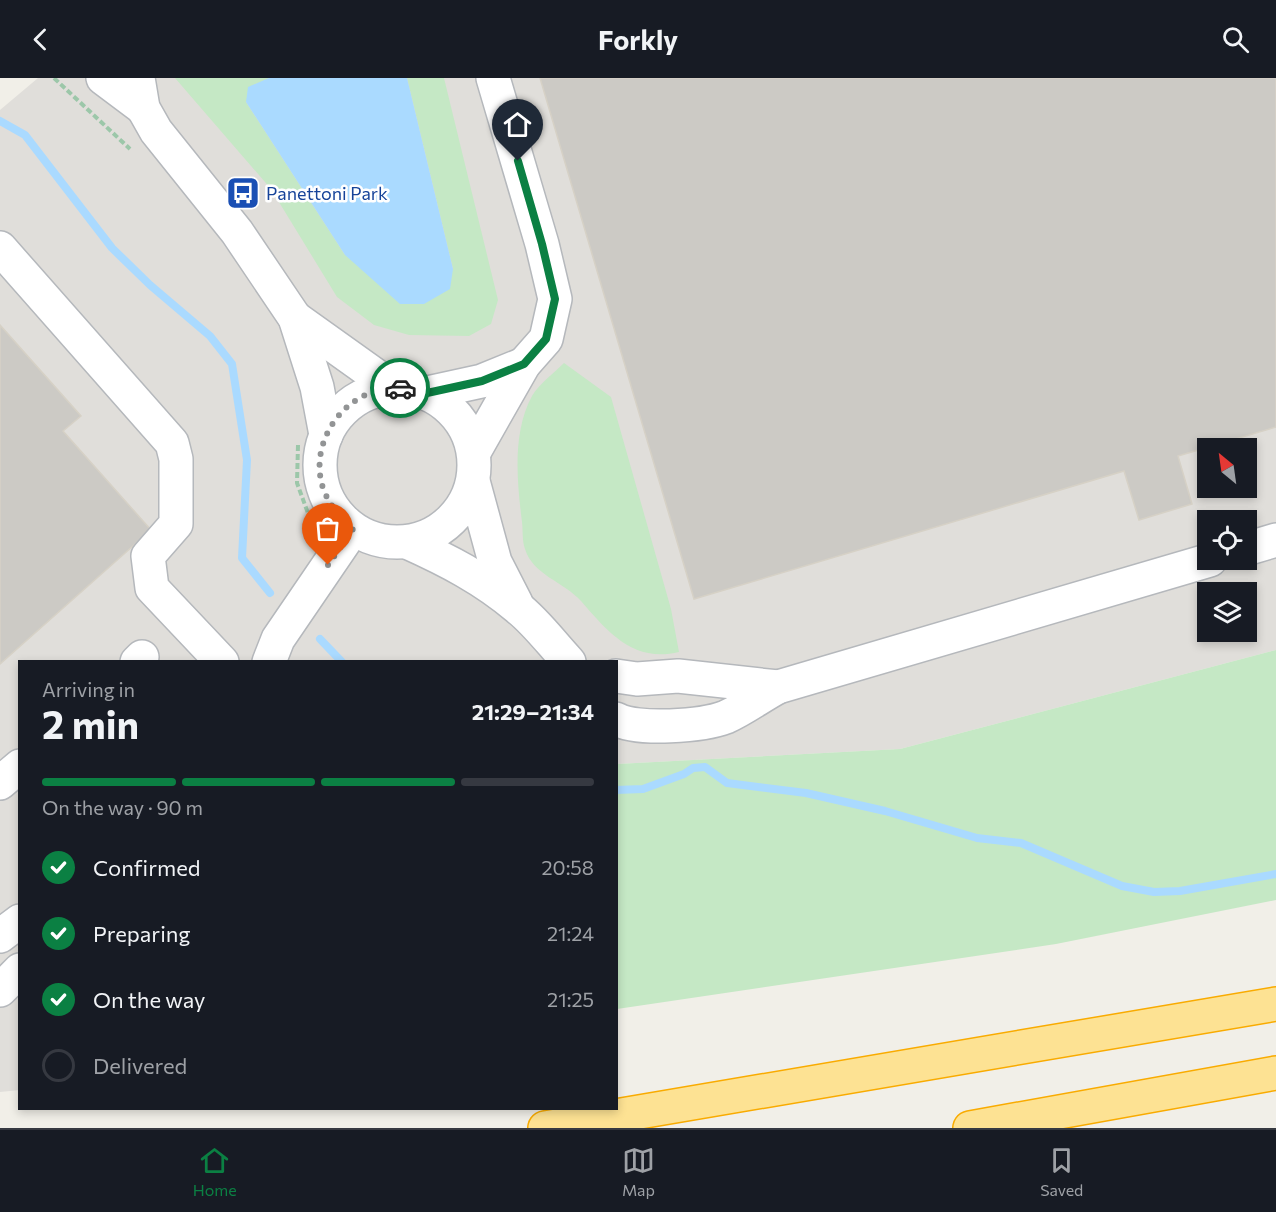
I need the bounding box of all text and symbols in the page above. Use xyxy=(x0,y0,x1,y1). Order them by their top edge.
icon: back xyxy=(24,23,57,56)
text: Forkly xyxy=(598,23,678,56)
icon: search xyxy=(1219,23,1252,56)
pin xyxy=(492,99,543,161)
icon: home xyxy=(501,108,534,141)
bus stop icon: Panettoni Park xyxy=(225,175,261,211)
place label: Panettoni Park xyxy=(266,182,388,204)
courier xyxy=(370,358,430,418)
icon: car xyxy=(384,372,417,405)
north arrow xyxy=(1197,438,1257,498)
map controls xyxy=(1197,438,1257,642)
pin xyxy=(302,503,353,565)
button: locate xyxy=(1197,510,1257,570)
icon: bag xyxy=(311,512,344,545)
button: layers xyxy=(1197,582,1257,642)
text: Arriving in xyxy=(42,677,135,701)
text: 21:29–21:34 xyxy=(472,698,594,725)
text: 2 min xyxy=(42,699,139,747)
text: On the way · 90 m xyxy=(42,795,203,819)
icon: check xyxy=(42,851,75,884)
text: Confirmed xyxy=(93,854,200,881)
text: 20:58 xyxy=(542,855,594,879)
icon: check xyxy=(42,917,75,950)
text: Preparing xyxy=(93,920,190,947)
text: 21:24 xyxy=(547,921,594,945)
icon: check xyxy=(42,983,75,1016)
text: On the way xyxy=(93,986,205,1013)
text: 21:25 xyxy=(547,987,594,1011)
text: Delivered xyxy=(93,1052,187,1079)
tab: Home xyxy=(193,1144,237,1199)
tab: Map xyxy=(622,1144,655,1199)
tab: Saved xyxy=(1040,1144,1083,1199)

